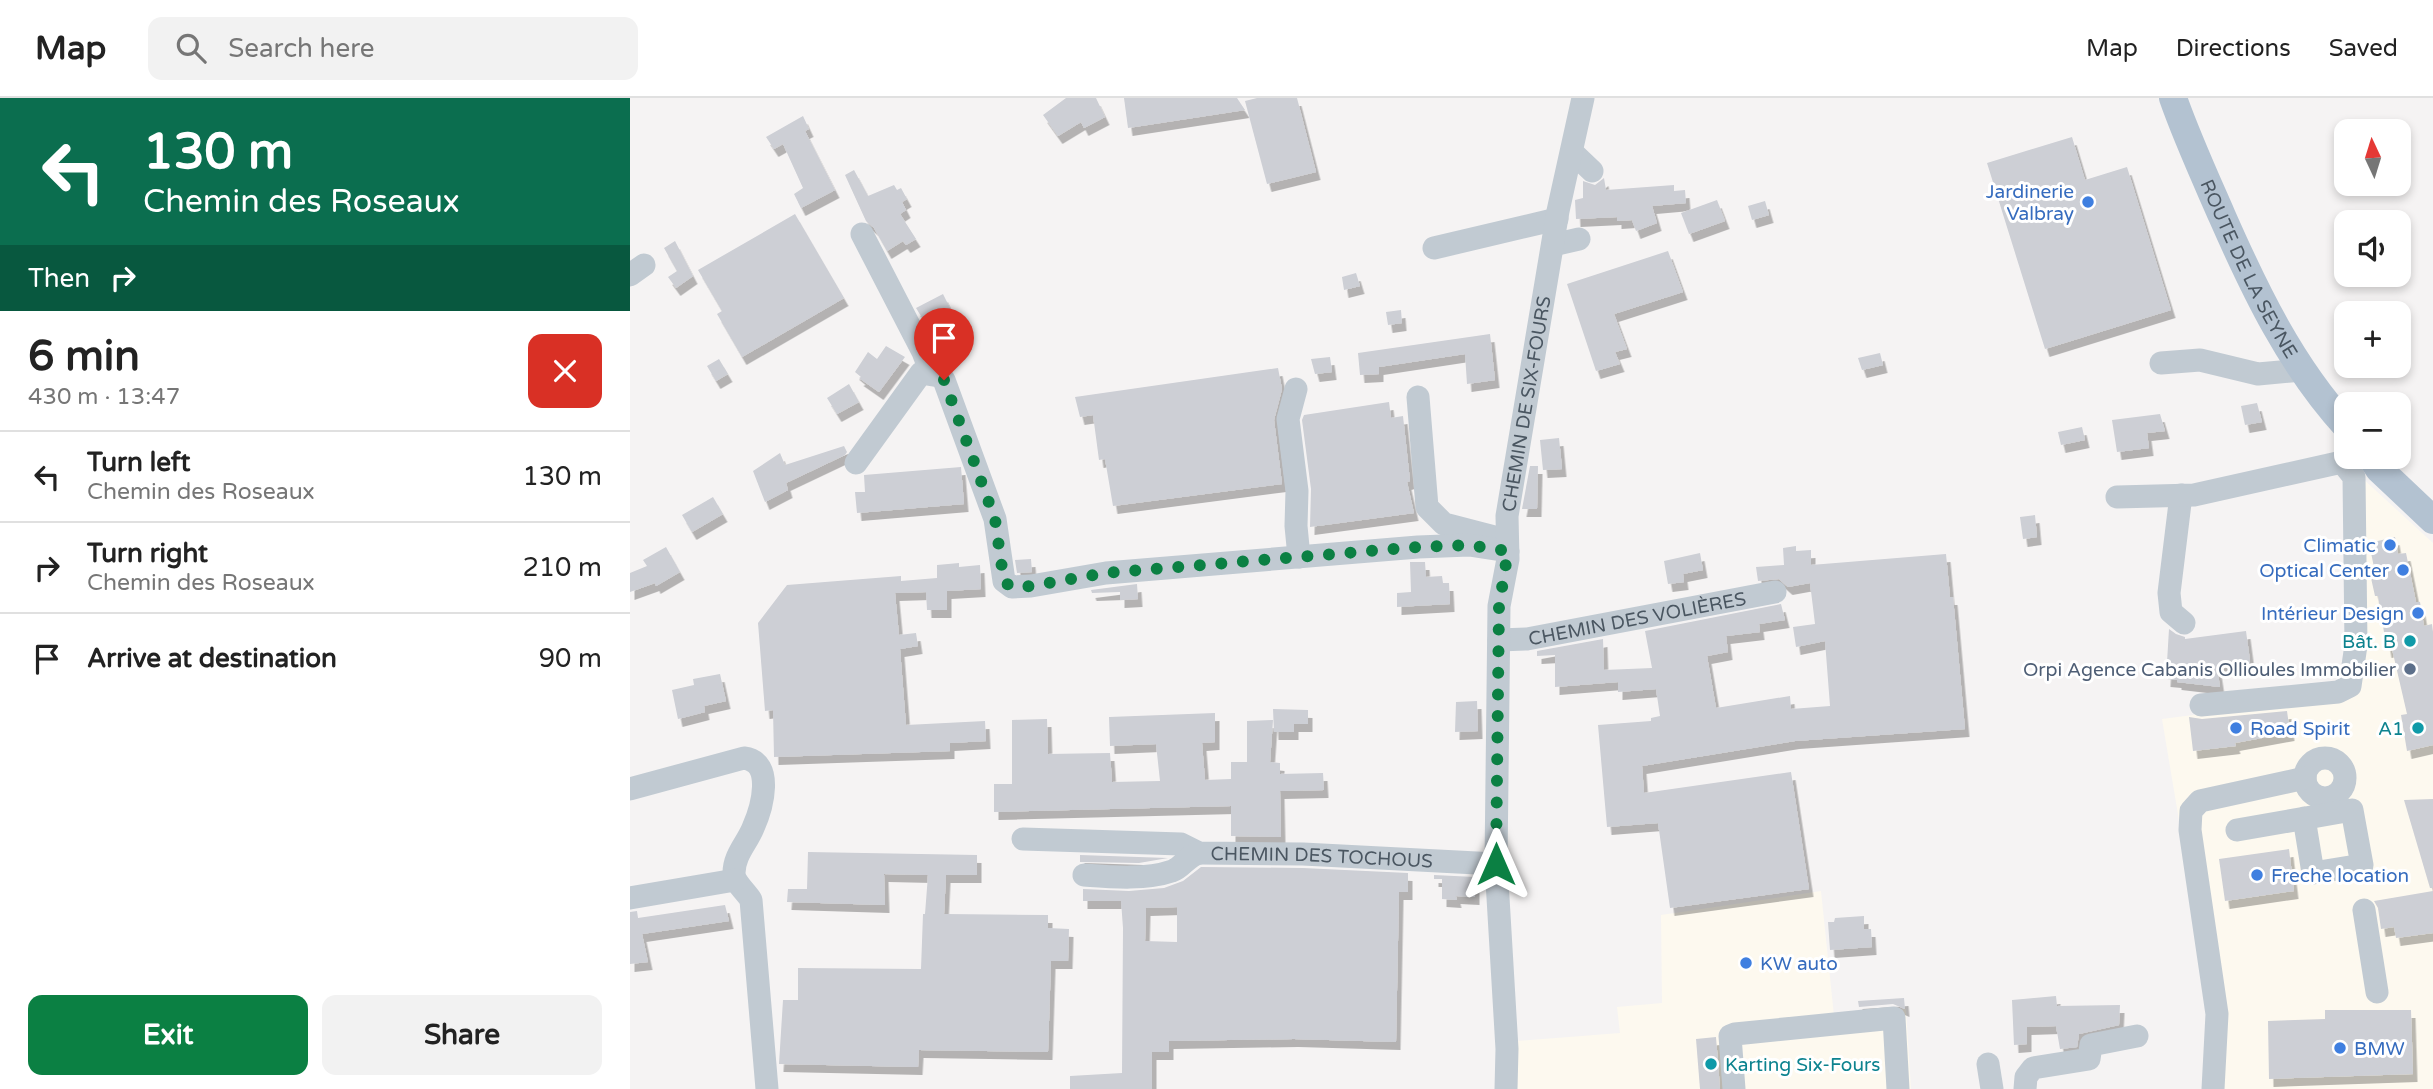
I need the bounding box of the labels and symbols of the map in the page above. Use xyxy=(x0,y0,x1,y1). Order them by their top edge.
north arrow xyxy=(2334,119,2412,196)
street label: ROUTE DE LA SEYNE xyxy=(2195,176,2302,362)
place label: Jardinerie Valbray xyxy=(1986,181,2074,225)
marker: Jardinerie Valbray xyxy=(2080,194,2096,210)
street label: CHEMIN DE SIX-FOURS xyxy=(1498,294,1556,513)
pin xyxy=(914,308,974,380)
place label: Climatic xyxy=(2303,535,2376,557)
marker: Climatic xyxy=(2382,537,2398,553)
place label: Optical Center xyxy=(2259,560,2390,582)
marker: Optical Center xyxy=(2395,562,2411,578)
street label: CHEMIN DES VOLIÈRES xyxy=(1527,588,1748,651)
place label: Intérieur Design xyxy=(2261,603,2404,625)
marker: Intérieur Design xyxy=(2410,605,2426,621)
place label: Bât. B xyxy=(2342,631,2396,653)
marker: Bât. B xyxy=(2402,633,2418,649)
place label: Orpi Agence Cabanis Ollioules Immobilier xyxy=(2023,659,2397,681)
marker: Orpi Agence Cabanis Ollioules Immobilier xyxy=(2402,661,2418,677)
place label: Road Spirit xyxy=(2250,718,2350,740)
place label: A1 xyxy=(2378,718,2404,740)
marker: Road Spirit xyxy=(2228,720,2244,736)
marker: A1 xyxy=(2410,720,2426,736)
position arrow xyxy=(1459,827,1533,901)
street label: CHEMIN DES TOCHOUS xyxy=(1210,843,1433,873)
place label: Freche location xyxy=(2271,865,2409,887)
marker: Freche location xyxy=(2249,867,2265,883)
place label: KW auto xyxy=(1760,953,1838,975)
marker: KW auto xyxy=(1738,955,1754,971)
place label: BMW xyxy=(2354,1038,2405,1060)
marker: BMW xyxy=(2332,1040,2348,1056)
place label: Karting Six-Fours xyxy=(1725,1054,1880,1076)
marker: Karting Six-Fours xyxy=(1703,1056,1719,1072)

